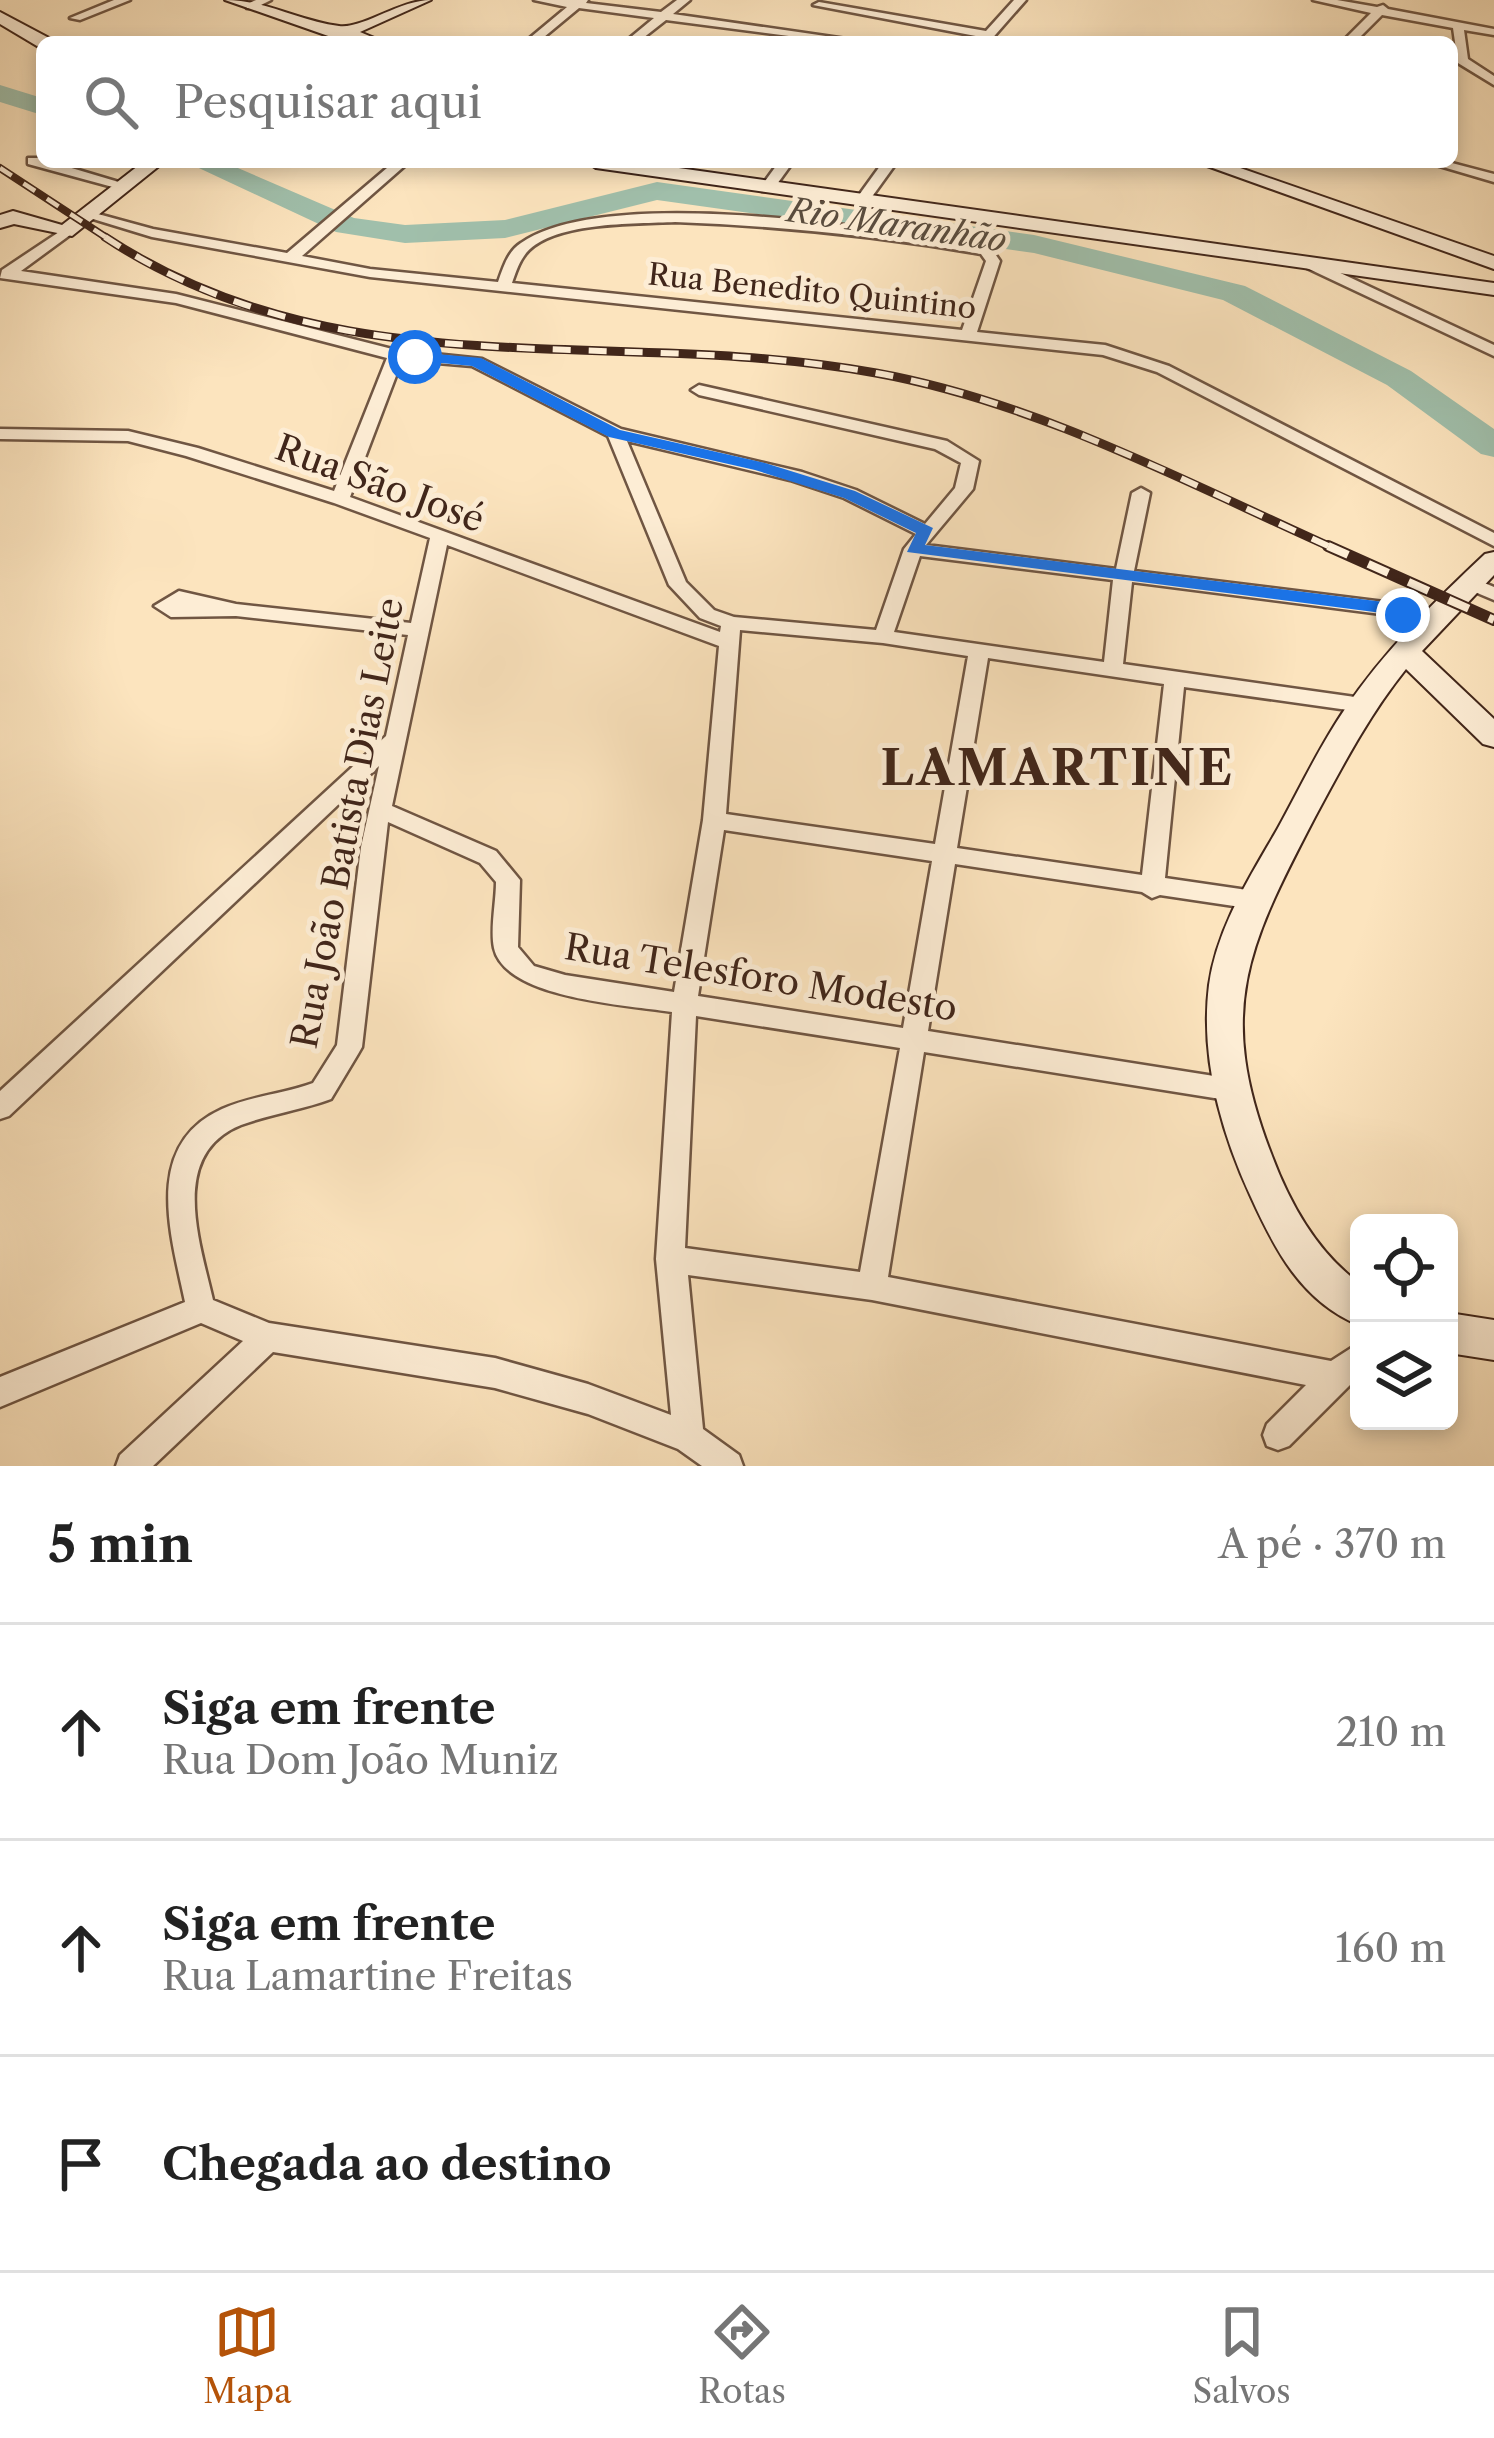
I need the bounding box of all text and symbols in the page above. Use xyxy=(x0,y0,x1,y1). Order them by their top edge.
search box xyxy=(36,36,1458,168)
icon: search xyxy=(78,69,144,135)
text: Pesquisar aqui xyxy=(174,74,482,130)
water label: Rio Maranhão xyxy=(782,189,1009,261)
street label: Rua Benedito Quintino xyxy=(646,255,978,327)
route start xyxy=(388,330,442,384)
street label: Rua São José xyxy=(270,425,490,541)
route end xyxy=(1376,588,1430,642)
street label: Rua João Batista Dias Leite xyxy=(282,594,412,1052)
district label: LAMARTINE xyxy=(880,738,1236,797)
street label: Rua Telesforo Modesto xyxy=(562,924,960,1030)
map controls xyxy=(1350,1214,1458,1430)
button: locate xyxy=(1350,1214,1458,1322)
button: layers xyxy=(1350,1322,1458,1430)
text: 5 min xyxy=(48,1513,193,1575)
text: A pé · 370 m xyxy=(1218,1520,1446,1568)
text: Siga em frente xyxy=(162,1680,495,1736)
icon: ahead xyxy=(48,1699,114,1765)
text: 210 m xyxy=(1336,1708,1446,1756)
text: Rua Dom João Muniz xyxy=(162,1736,559,1784)
text: Siga em frente xyxy=(162,1896,495,1952)
icon: ahead xyxy=(48,1915,114,1981)
text: 160 m xyxy=(1335,1924,1446,1972)
text: Rua Lamartine Freitas xyxy=(162,1952,573,2000)
icon: arrive xyxy=(48,2131,114,2197)
text: Chegada ao destino xyxy=(162,2136,612,2192)
tab: Mapa xyxy=(203,2299,292,2412)
tab: Rotas xyxy=(698,2299,786,2412)
tab: Salvos xyxy=(1193,2299,1291,2412)

